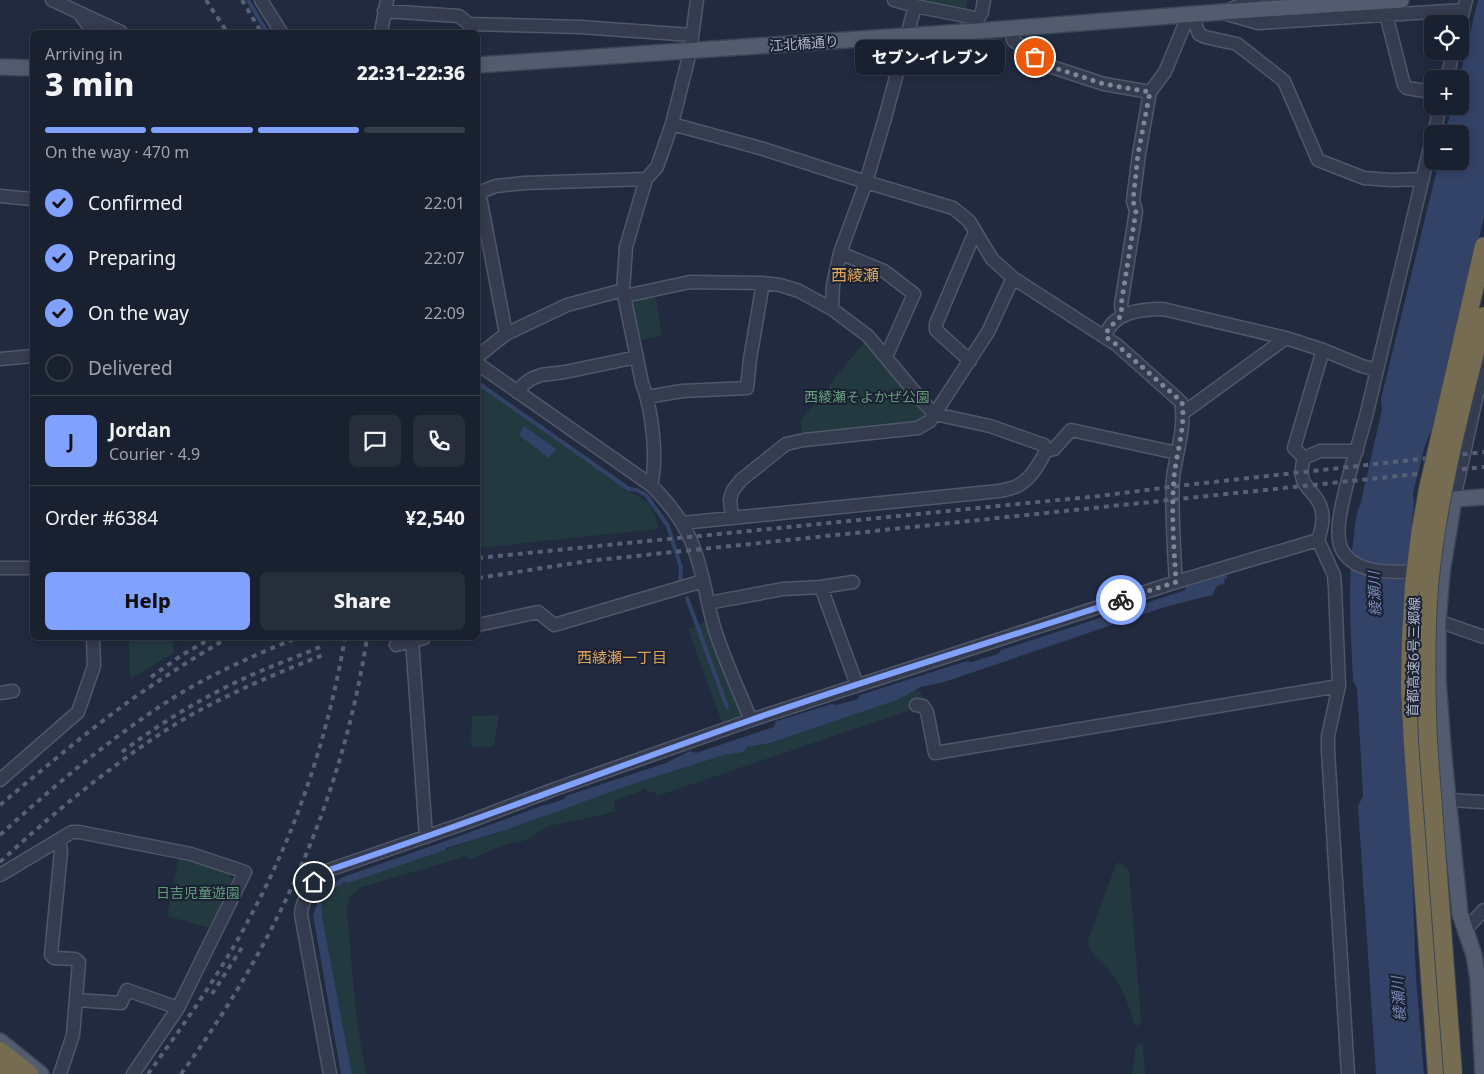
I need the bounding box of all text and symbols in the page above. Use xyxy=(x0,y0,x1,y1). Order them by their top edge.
map controls xyxy=(1424,15,1469,170)
button: locate xyxy=(1424,15,1469,60)
street label: 江北橋通り xyxy=(768,31,840,55)
pin xyxy=(1014,36,1056,78)
callout: セブン-イレブン xyxy=(855,40,1005,74)
text: Arriving in xyxy=(45,43,123,65)
icon: bag xyxy=(1021,43,1049,71)
text: セブン-イレブン xyxy=(871,46,989,68)
text: 22:31–22:36 xyxy=(357,60,465,86)
text: 3 min xyxy=(45,62,134,105)
button: + xyxy=(1424,70,1469,115)
button: − xyxy=(1424,125,1469,170)
text: On the way · 470 m xyxy=(45,141,189,163)
icon: check xyxy=(45,189,73,217)
text: Confirmed xyxy=(88,190,183,216)
text: 22:01 xyxy=(424,192,465,214)
icon: check xyxy=(45,244,73,272)
text: Preparing xyxy=(88,245,176,271)
text: 22:07 xyxy=(424,247,465,269)
district label: 西綾瀬 xyxy=(831,264,879,286)
icon: check xyxy=(45,299,73,327)
text: On the way xyxy=(88,300,189,326)
text: 22:09 xyxy=(424,302,465,324)
text: Delivered xyxy=(88,355,173,381)
park label: 西綾瀬そよかぜ公園 xyxy=(804,387,930,406)
button: chat xyxy=(349,415,401,467)
button: phone xyxy=(413,415,465,467)
text: Jordan xyxy=(109,417,171,443)
text: J xyxy=(68,428,74,454)
text: Courier · 4.9 xyxy=(109,443,200,465)
text: Order #6384 xyxy=(45,505,158,531)
text: ¥2,540 xyxy=(405,505,465,531)
water label: 綾瀬川 xyxy=(1363,569,1385,617)
button: Help xyxy=(45,572,250,630)
button: Share xyxy=(260,572,465,630)
courier xyxy=(1096,575,1146,625)
icon: bike xyxy=(1107,586,1135,614)
street label: 首都高速6号三郷線 xyxy=(1402,597,1424,717)
district label: 西綾瀬一丁目 xyxy=(577,647,667,667)
pin xyxy=(293,861,335,903)
icon: home xyxy=(300,868,328,896)
park label: 日吉児童遊園 xyxy=(156,883,240,902)
water label: 綾瀬川 xyxy=(1386,974,1410,1022)

